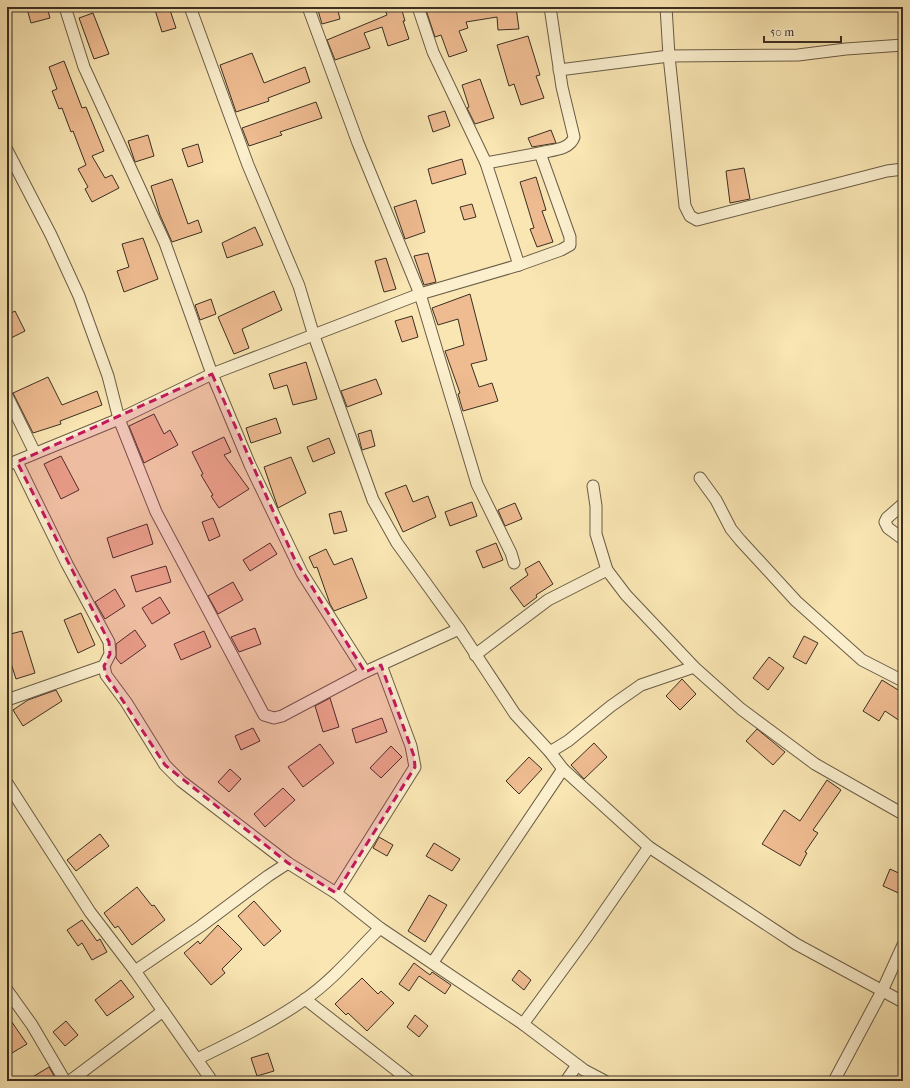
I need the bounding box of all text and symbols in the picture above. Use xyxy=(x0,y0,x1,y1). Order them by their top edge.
scale bar xyxy=(764,18,841,44)
text: 50 m xyxy=(770,25,794,39)

